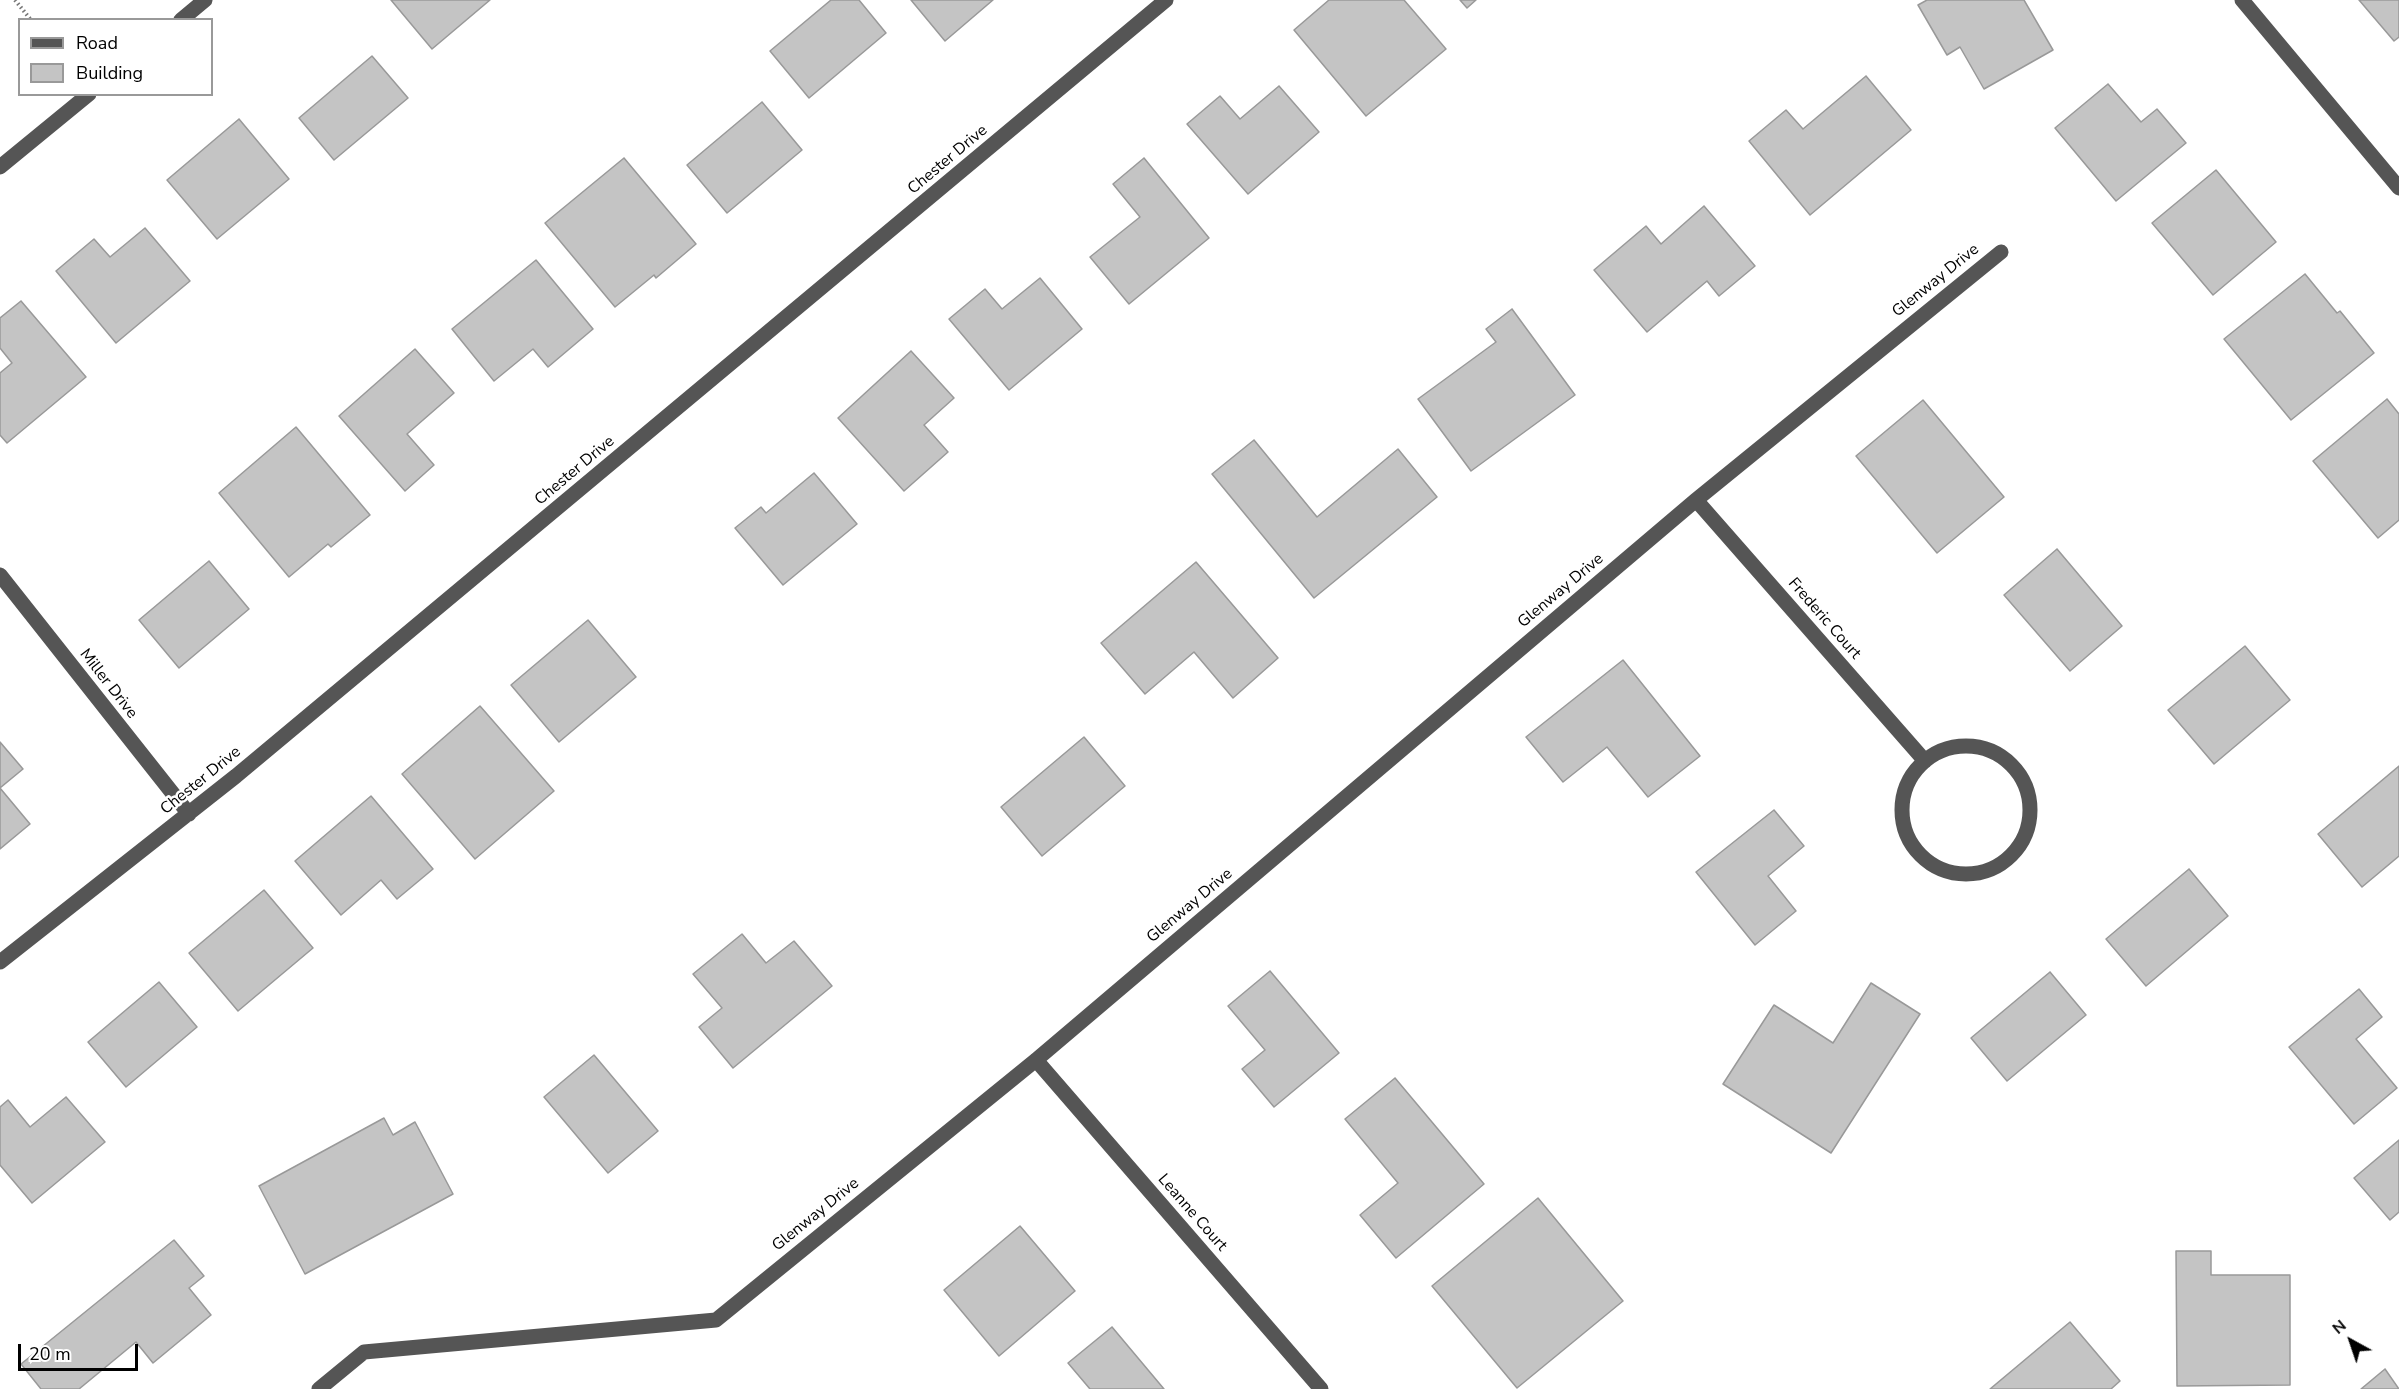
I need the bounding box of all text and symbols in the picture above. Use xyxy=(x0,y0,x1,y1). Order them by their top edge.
legend xyxy=(18,18,213,96)
text: Road xyxy=(76,31,118,55)
text: Building xyxy=(76,61,143,85)
street label: Chester Drive xyxy=(904,121,992,199)
street label: Glenway Drive xyxy=(1889,240,1983,322)
street label: Chester Drive xyxy=(531,432,619,510)
street label: Glenway Drive xyxy=(1514,550,1608,632)
street label: Frederic Court xyxy=(1784,574,1864,664)
street label: Miller Drive xyxy=(75,645,141,723)
street label: Chester Drive xyxy=(157,743,245,819)
street label: Glenway Drive xyxy=(1143,865,1237,947)
street label: Leanne Court xyxy=(1153,1170,1231,1256)
street label: Glenway Drive xyxy=(769,1174,863,1256)
north arrow xyxy=(2321,1311,2381,1371)
text: N xyxy=(2328,1315,2351,1339)
scale bar xyxy=(21,1332,141,1370)
text: 20 m xyxy=(29,1342,71,1366)

